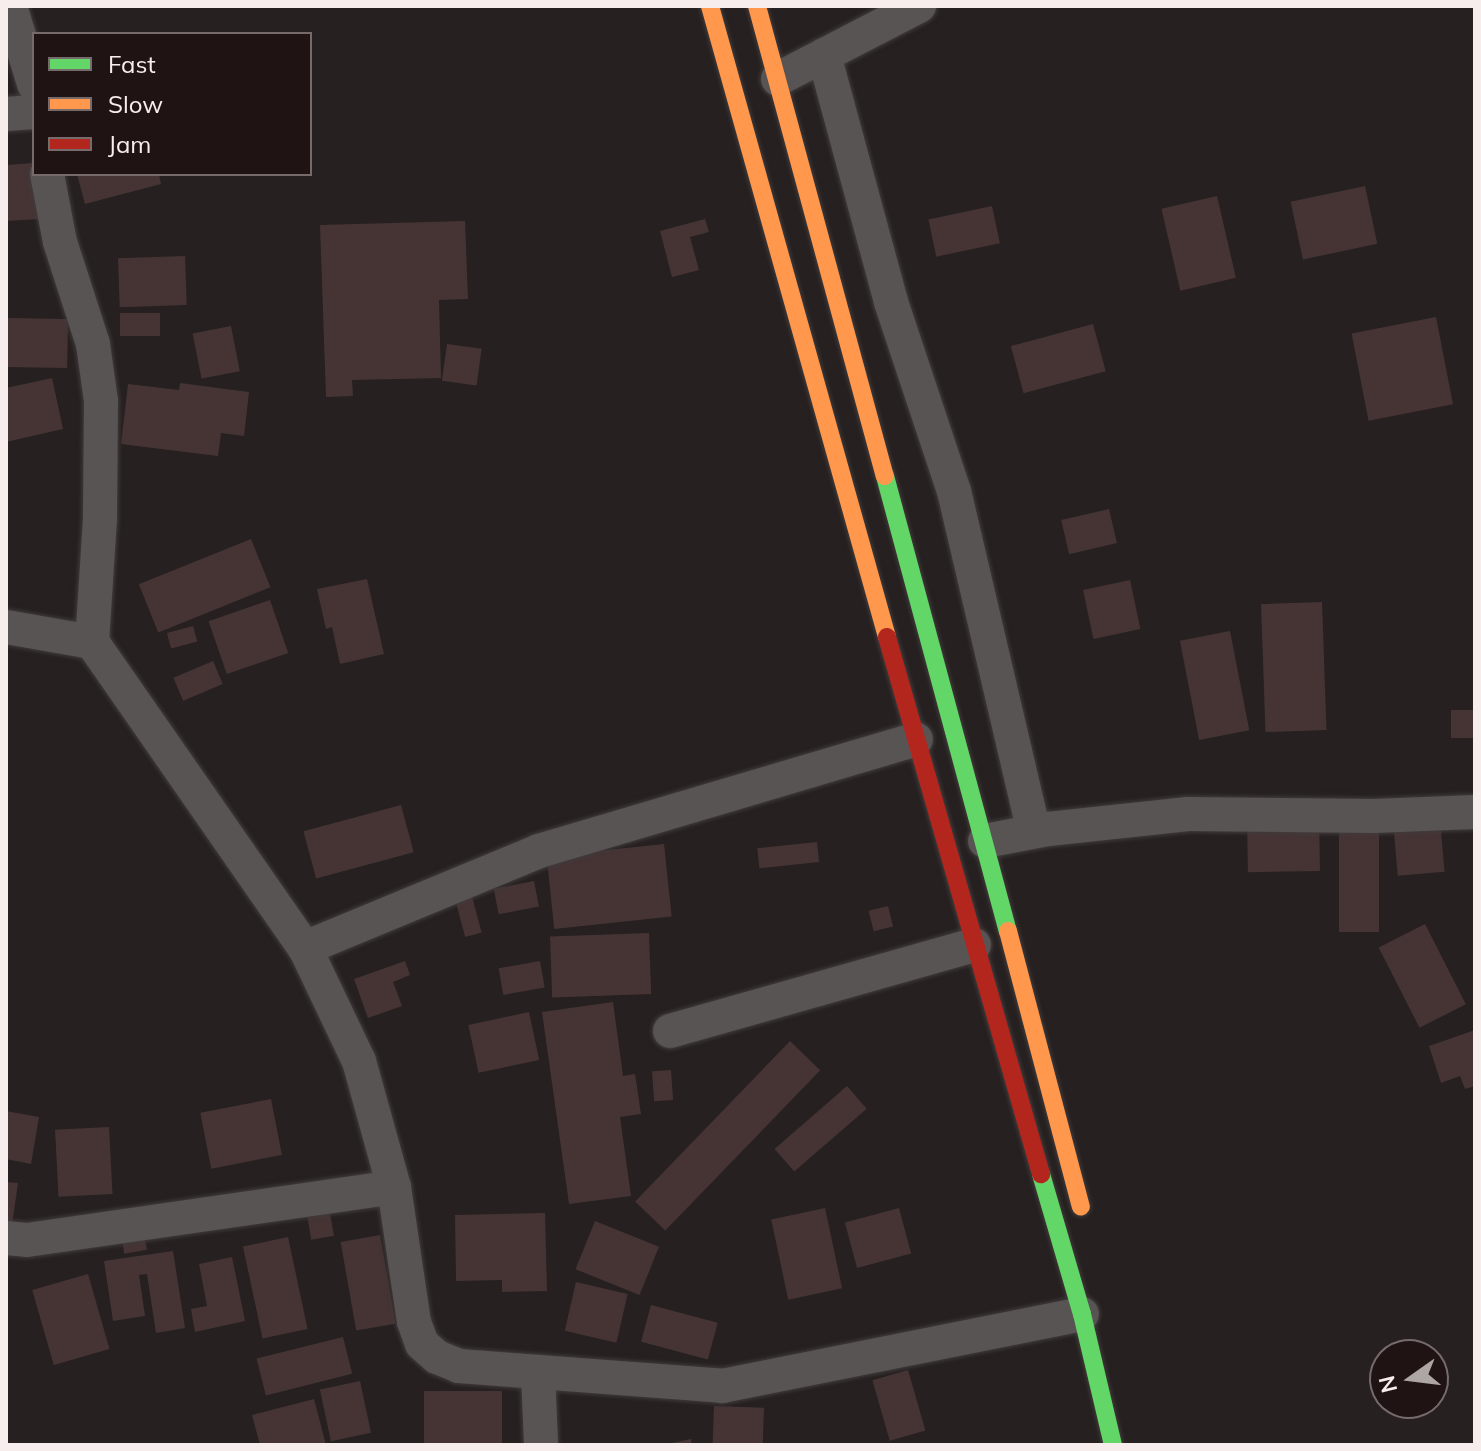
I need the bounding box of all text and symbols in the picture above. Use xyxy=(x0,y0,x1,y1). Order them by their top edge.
legend xyxy=(32,32,312,176)
text: Fast xyxy=(108,49,156,79)
text: Slow xyxy=(108,89,163,119)
text: Jam xyxy=(108,129,151,159)
north arrow xyxy=(1369,1339,1449,1419)
text: N xyxy=(1372,1373,1403,1396)

